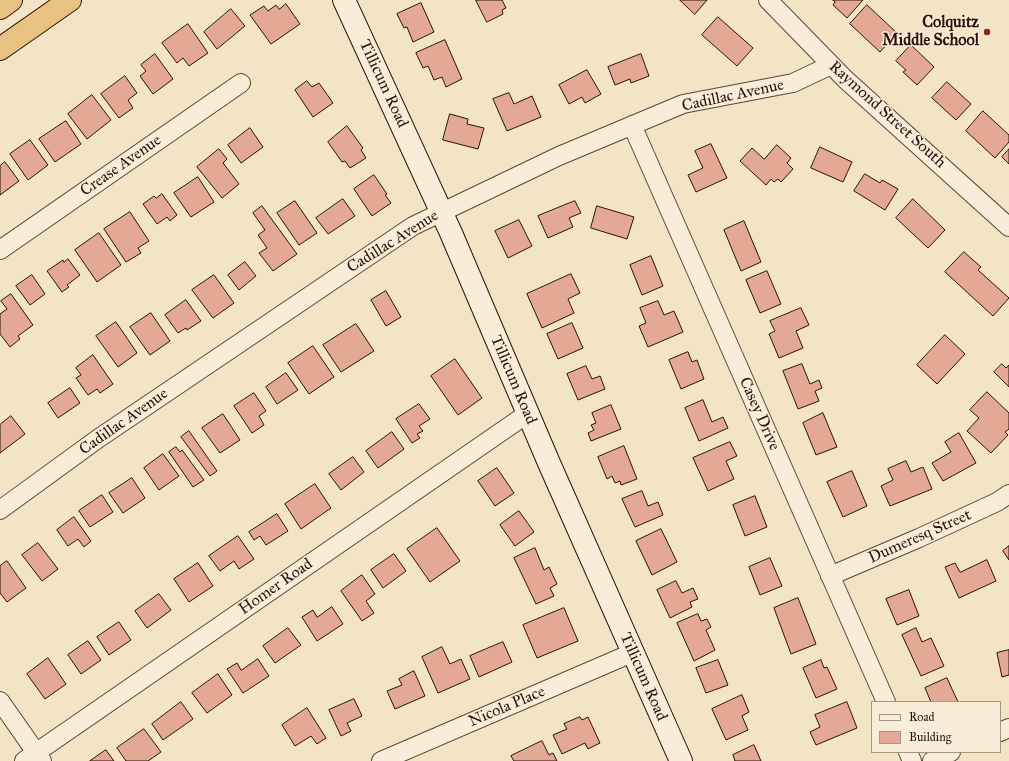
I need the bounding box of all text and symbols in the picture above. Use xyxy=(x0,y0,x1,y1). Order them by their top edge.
place label: Colquitz Middle School xyxy=(882,13,979,51)
marker: Colquitz Middle School xyxy=(982,27,992,37)
street label: Tillicum Road xyxy=(354,37,412,131)
street label: Raymond Street South xyxy=(825,57,949,173)
street label: Cadillac Avenue xyxy=(680,76,786,116)
street label: Crease Avenue xyxy=(77,131,165,201)
street label: Cadillac Avenue xyxy=(344,206,442,278)
street label: Tillicum Road xyxy=(486,333,540,427)
street label: Casey Drive xyxy=(734,374,784,454)
street label: Cadillac Avenue xyxy=(76,384,172,460)
street label: Dumeresq Street xyxy=(866,506,974,568)
street label: Homer Road xyxy=(236,555,316,619)
street label: Tillicum Road xyxy=(615,630,671,724)
street label: Nicola Place xyxy=(466,682,548,732)
legend xyxy=(871,701,1001,753)
text: Road xyxy=(909,710,935,724)
text: Building xyxy=(909,730,951,744)

